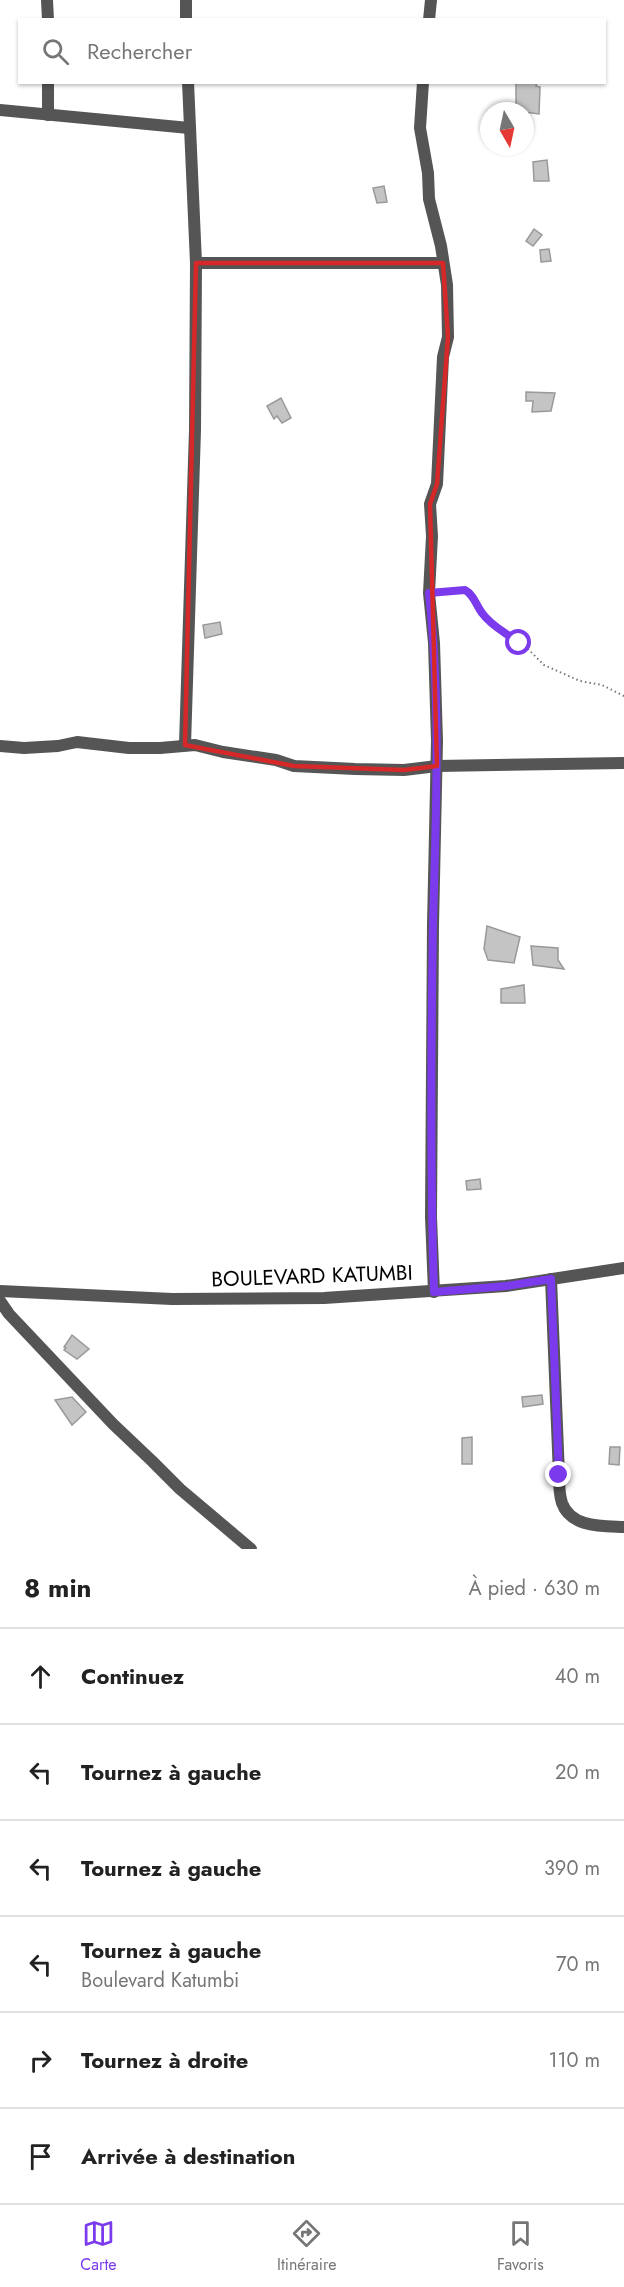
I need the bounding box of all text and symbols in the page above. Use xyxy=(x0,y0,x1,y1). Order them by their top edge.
search box xyxy=(18,18,606,84)
icon: search xyxy=(39,35,72,68)
text: Rechercher xyxy=(87,35,192,67)
north arrow xyxy=(480,102,534,156)
route start xyxy=(505,629,531,655)
street label: BOULEVARD KATUMBI xyxy=(211,1257,413,1295)
route end xyxy=(545,1461,571,1487)
text: 8 min xyxy=(24,1569,92,1607)
text: À pied · 630 m xyxy=(468,1574,600,1603)
icon: ahead xyxy=(24,1660,57,1693)
text: Continuez xyxy=(81,1660,184,1692)
text: 40 m xyxy=(555,1662,600,1691)
icon: left xyxy=(24,1756,57,1789)
text: Tournez à gauche xyxy=(81,1756,261,1788)
text: 20 m xyxy=(555,1758,600,1787)
icon: left xyxy=(24,1852,57,1885)
text: Tournez à gauche xyxy=(81,1852,261,1884)
text: 390 m xyxy=(544,1854,600,1883)
text: Tournez à gauche xyxy=(81,1934,261,1966)
icon: left xyxy=(24,1948,57,1981)
text: 70 m xyxy=(556,1950,600,1979)
text: Boulevard Katumbi xyxy=(81,1966,239,1995)
icon: right xyxy=(24,2044,57,2077)
text: Tournez à droite xyxy=(81,2044,248,2076)
text: 110 m xyxy=(548,2046,600,2075)
icon: arrive xyxy=(24,2140,57,2173)
text: Arrivée à destination xyxy=(81,2140,295,2172)
tab: Carte xyxy=(80,2217,116,2276)
tab: Itinéraire xyxy=(277,2217,336,2276)
tab: Favoris xyxy=(497,2217,544,2276)

